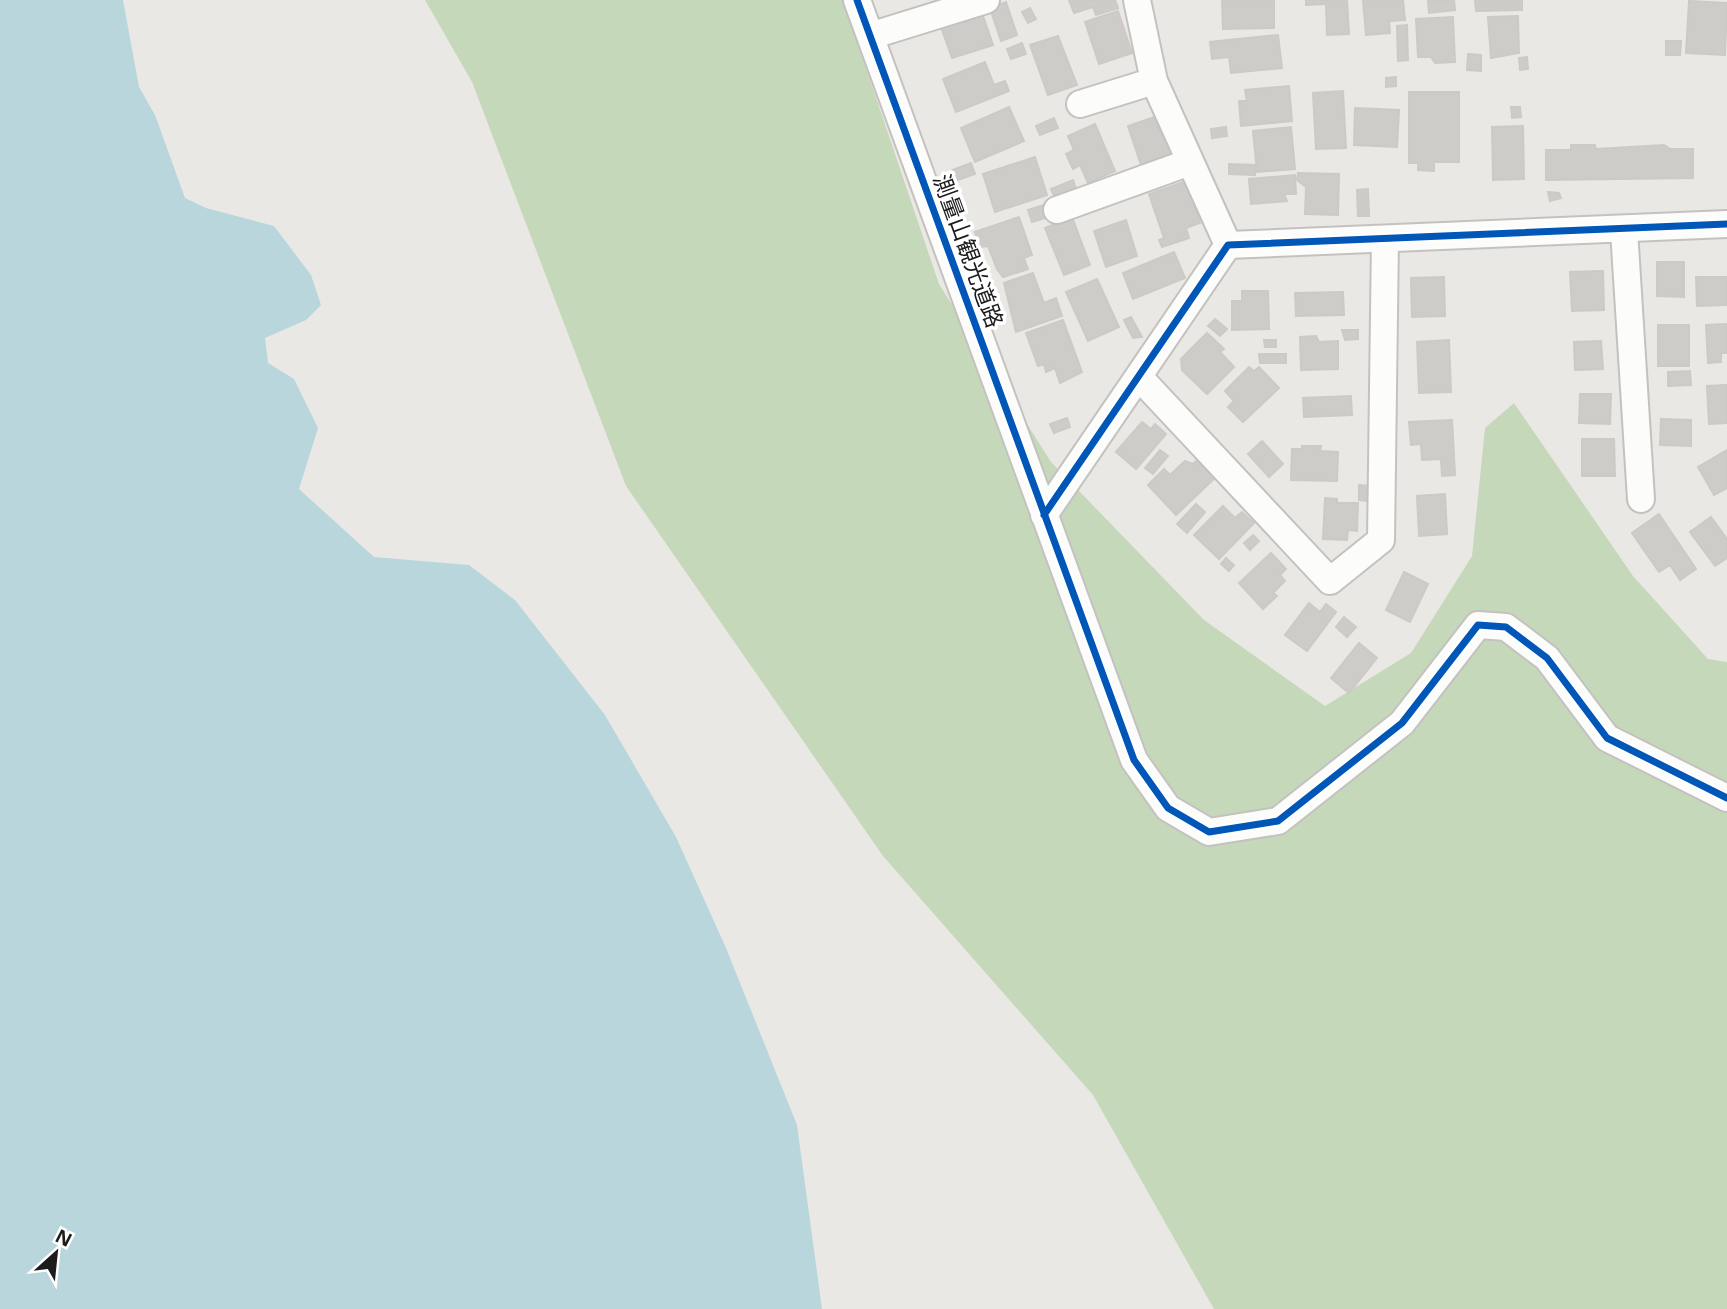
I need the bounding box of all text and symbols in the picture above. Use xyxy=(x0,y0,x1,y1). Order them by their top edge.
street label: 測量山観光道路 xyxy=(926,170,1012,332)
north arrow xyxy=(21,1218,91,1288)
text: N xyxy=(51,1223,77,1253)

